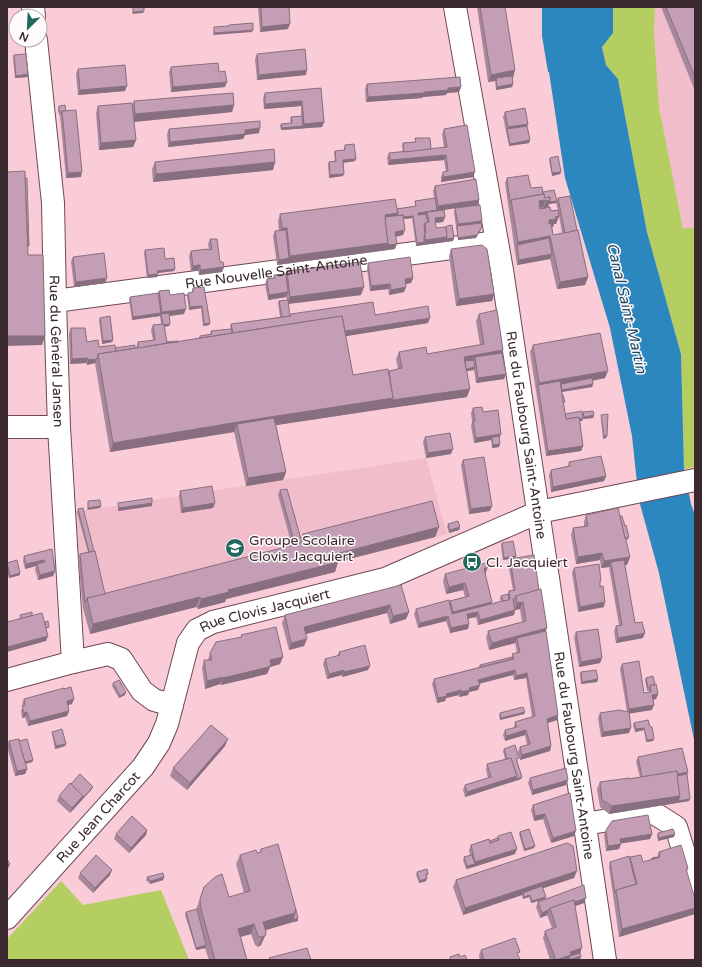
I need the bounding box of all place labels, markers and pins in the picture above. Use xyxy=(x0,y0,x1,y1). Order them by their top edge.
place label: Groupe Scolaire Clovis Jacquiert xyxy=(249,532,355,565)
school or university icon: Groupe Scolaire Clovis Jacquiert xyxy=(224,537,246,559)
bus stop icon: Cl. Jacquiert xyxy=(461,551,483,573)
place label: Cl. Jacquiert xyxy=(486,554,568,571)

